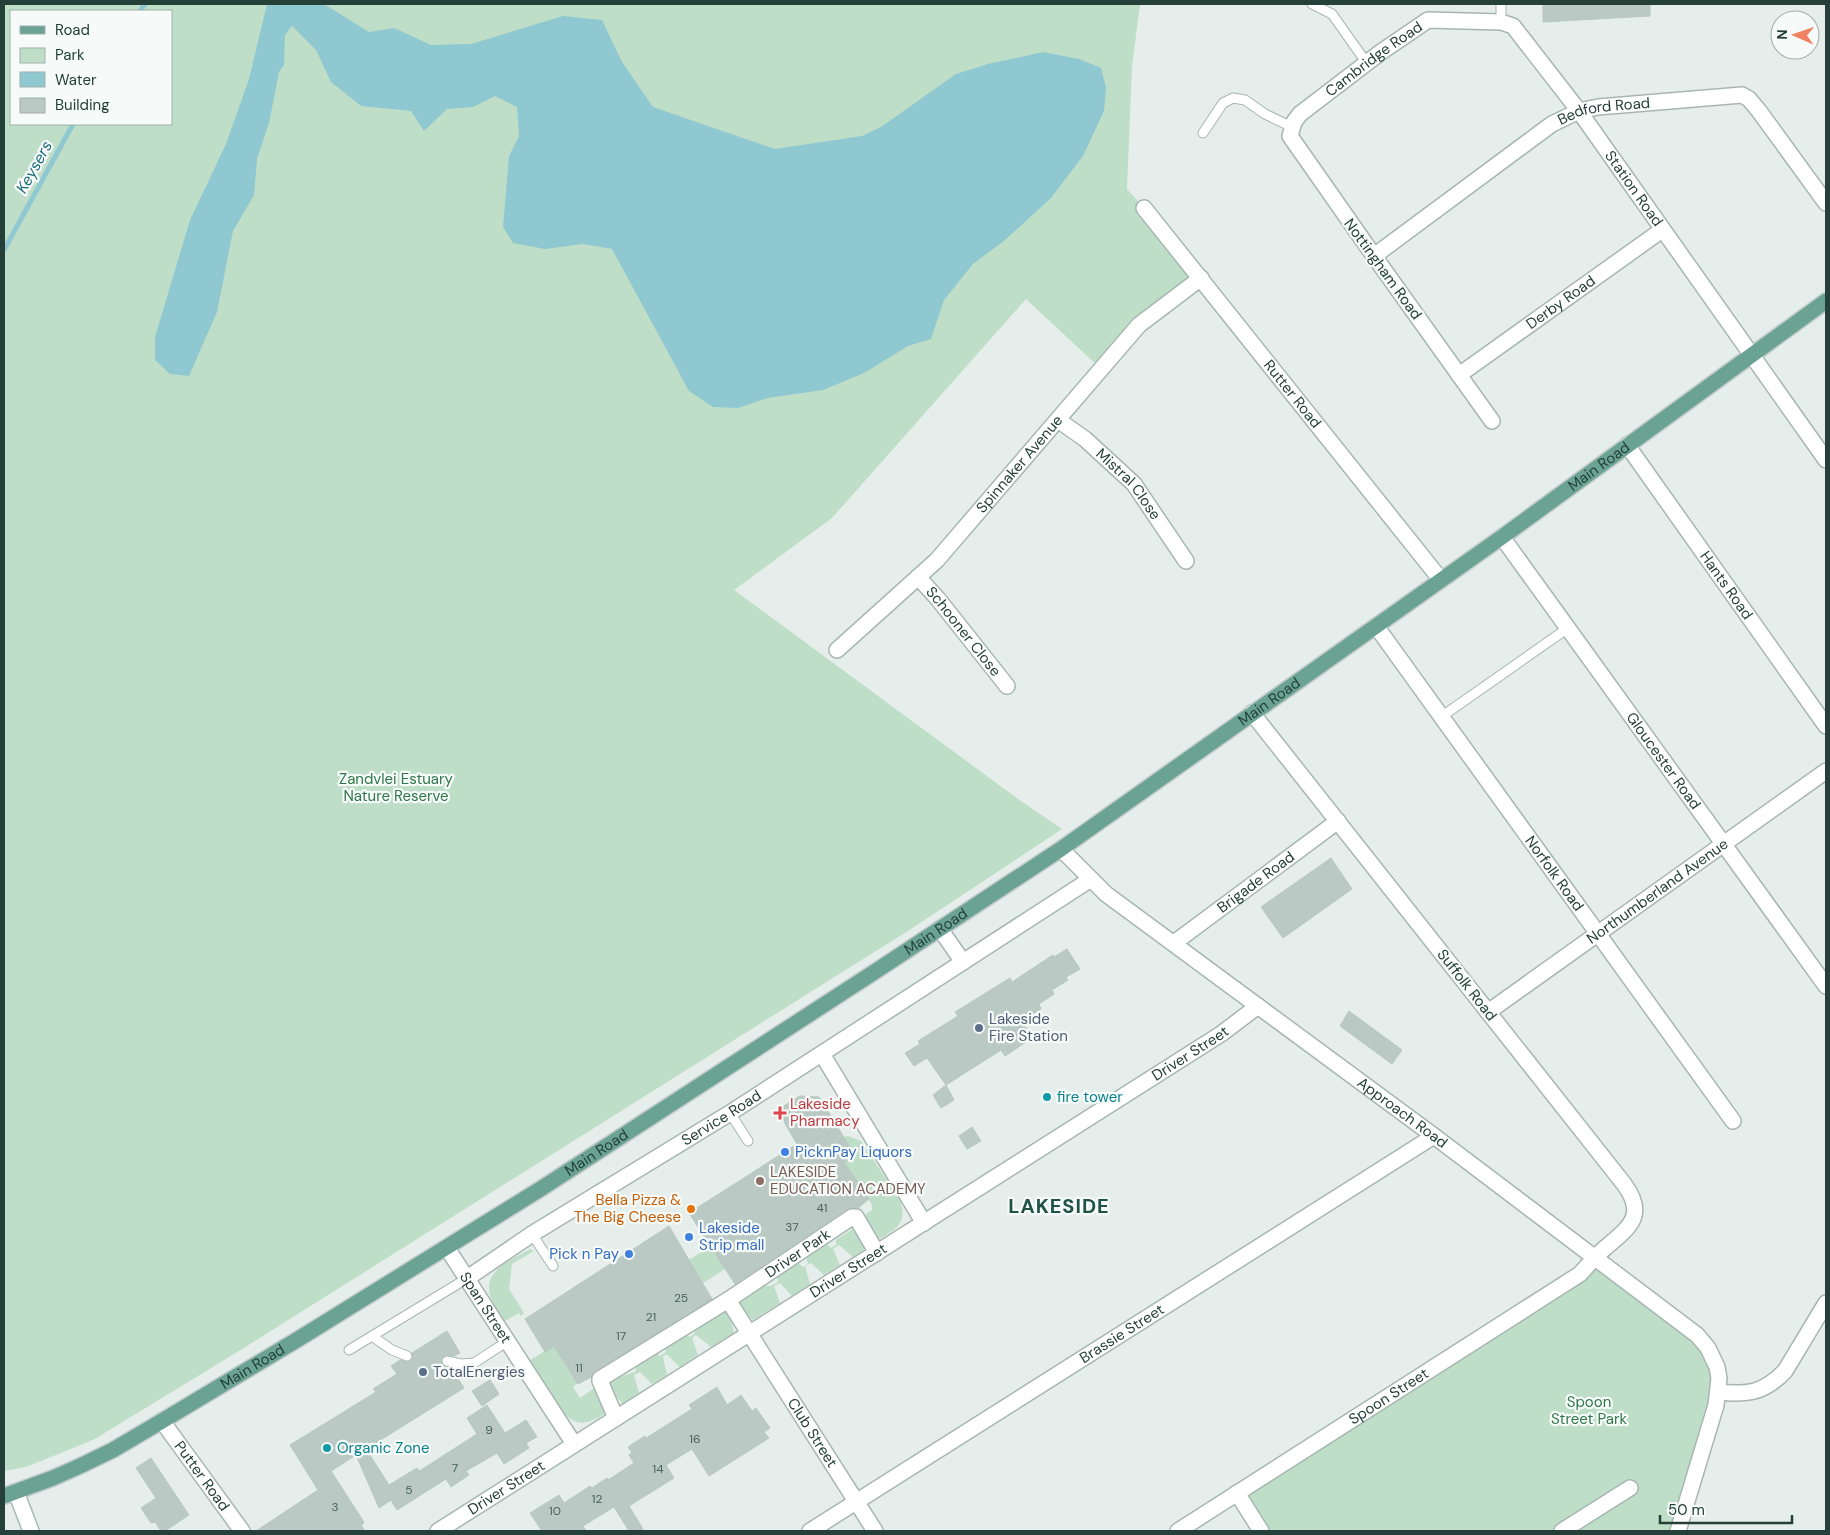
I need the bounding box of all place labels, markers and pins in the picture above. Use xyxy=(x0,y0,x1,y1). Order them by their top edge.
place label: Lakeside Fire Station xyxy=(989,1009,1068,1046)
marker: Lakeside Fire Station xyxy=(973,1022,985,1034)
place label: fire tower xyxy=(1057,1087,1123,1107)
marker: fire tower xyxy=(1041,1091,1053,1103)
place label: Lakeside Pharmacy xyxy=(790,1094,860,1131)
marker: Lakeside Pharmacy xyxy=(774,1107,786,1119)
place label: PicknPay Liquors xyxy=(795,1142,912,1162)
marker: PicknPay Liquors xyxy=(779,1146,791,1158)
place label: LAKESIDE EDUCATION ACADEMY xyxy=(770,1162,926,1199)
marker: LAKESIDE EDUCATION ACADEMY xyxy=(754,1175,766,1187)
place label: Bella Pizza & The Big Cheese xyxy=(574,1190,681,1227)
marker: Bella Pizza & The Big Cheese xyxy=(685,1203,697,1215)
place label: Lakeside Strip mall xyxy=(699,1218,764,1255)
marker: Lakeside Strip mall xyxy=(683,1231,695,1243)
place label: Pick n Pay xyxy=(549,1244,620,1264)
marker: Pick n Pay xyxy=(623,1248,635,1260)
place label: TotalEnergies xyxy=(433,1362,525,1382)
marker: TotalEnergies xyxy=(417,1366,429,1378)
place label: Organic Zone xyxy=(337,1438,429,1458)
marker: Organic Zone xyxy=(321,1442,333,1454)

